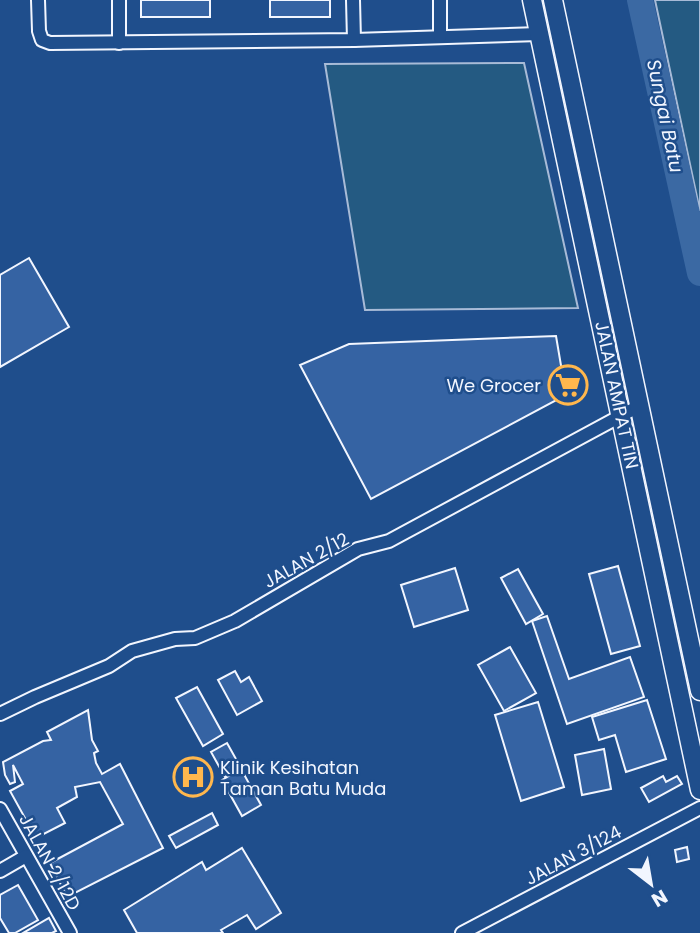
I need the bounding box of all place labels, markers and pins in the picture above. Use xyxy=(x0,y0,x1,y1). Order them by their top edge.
supermarket icon: We Grocer xyxy=(547,364,589,406)
place label: We Grocer xyxy=(446,373,541,398)
place label: Klinik Kesihatan Taman Batu Muda xyxy=(220,755,386,801)
hospital icon: Klinik Kesihatan Taman Batu Muda xyxy=(172,756,214,798)

